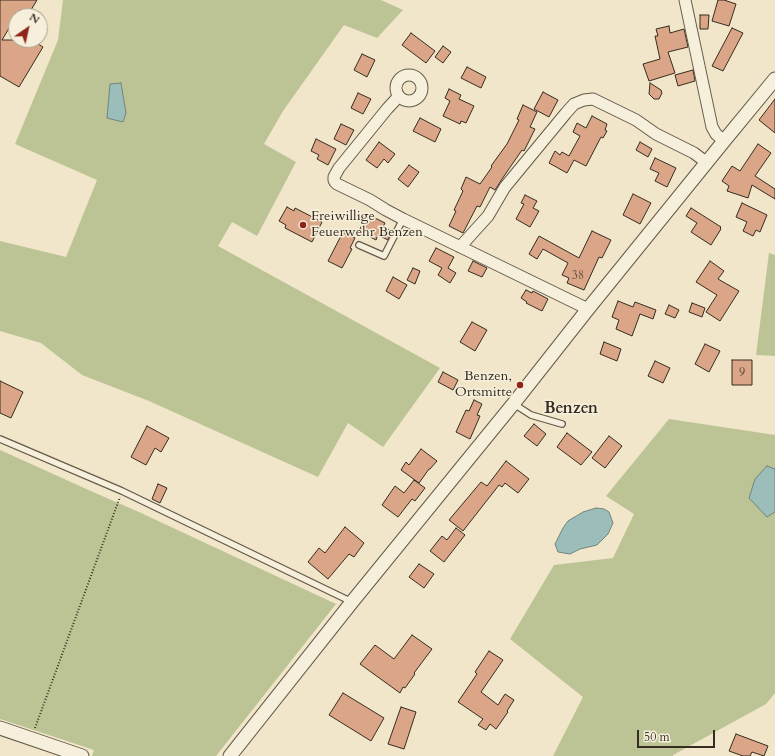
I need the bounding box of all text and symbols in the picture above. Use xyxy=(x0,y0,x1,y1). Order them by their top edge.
north arrow xyxy=(8,8,48,48)
text: N xyxy=(26,10,43,27)
place label: Freiwillige Feuerwehr Benzen xyxy=(311,209,423,242)
marker: Freiwillige Feuerwehr Benzen xyxy=(298,220,308,230)
house number: 38 xyxy=(572,269,584,283)
house number: 9 xyxy=(739,366,745,380)
place label: Benzen, Ortsmitte xyxy=(455,369,512,402)
marker: Benzen, Ortsmitte xyxy=(515,380,525,390)
district label: Benzen xyxy=(544,399,598,419)
scale bar xyxy=(639,722,717,748)
text: 50 m xyxy=(644,729,670,745)

